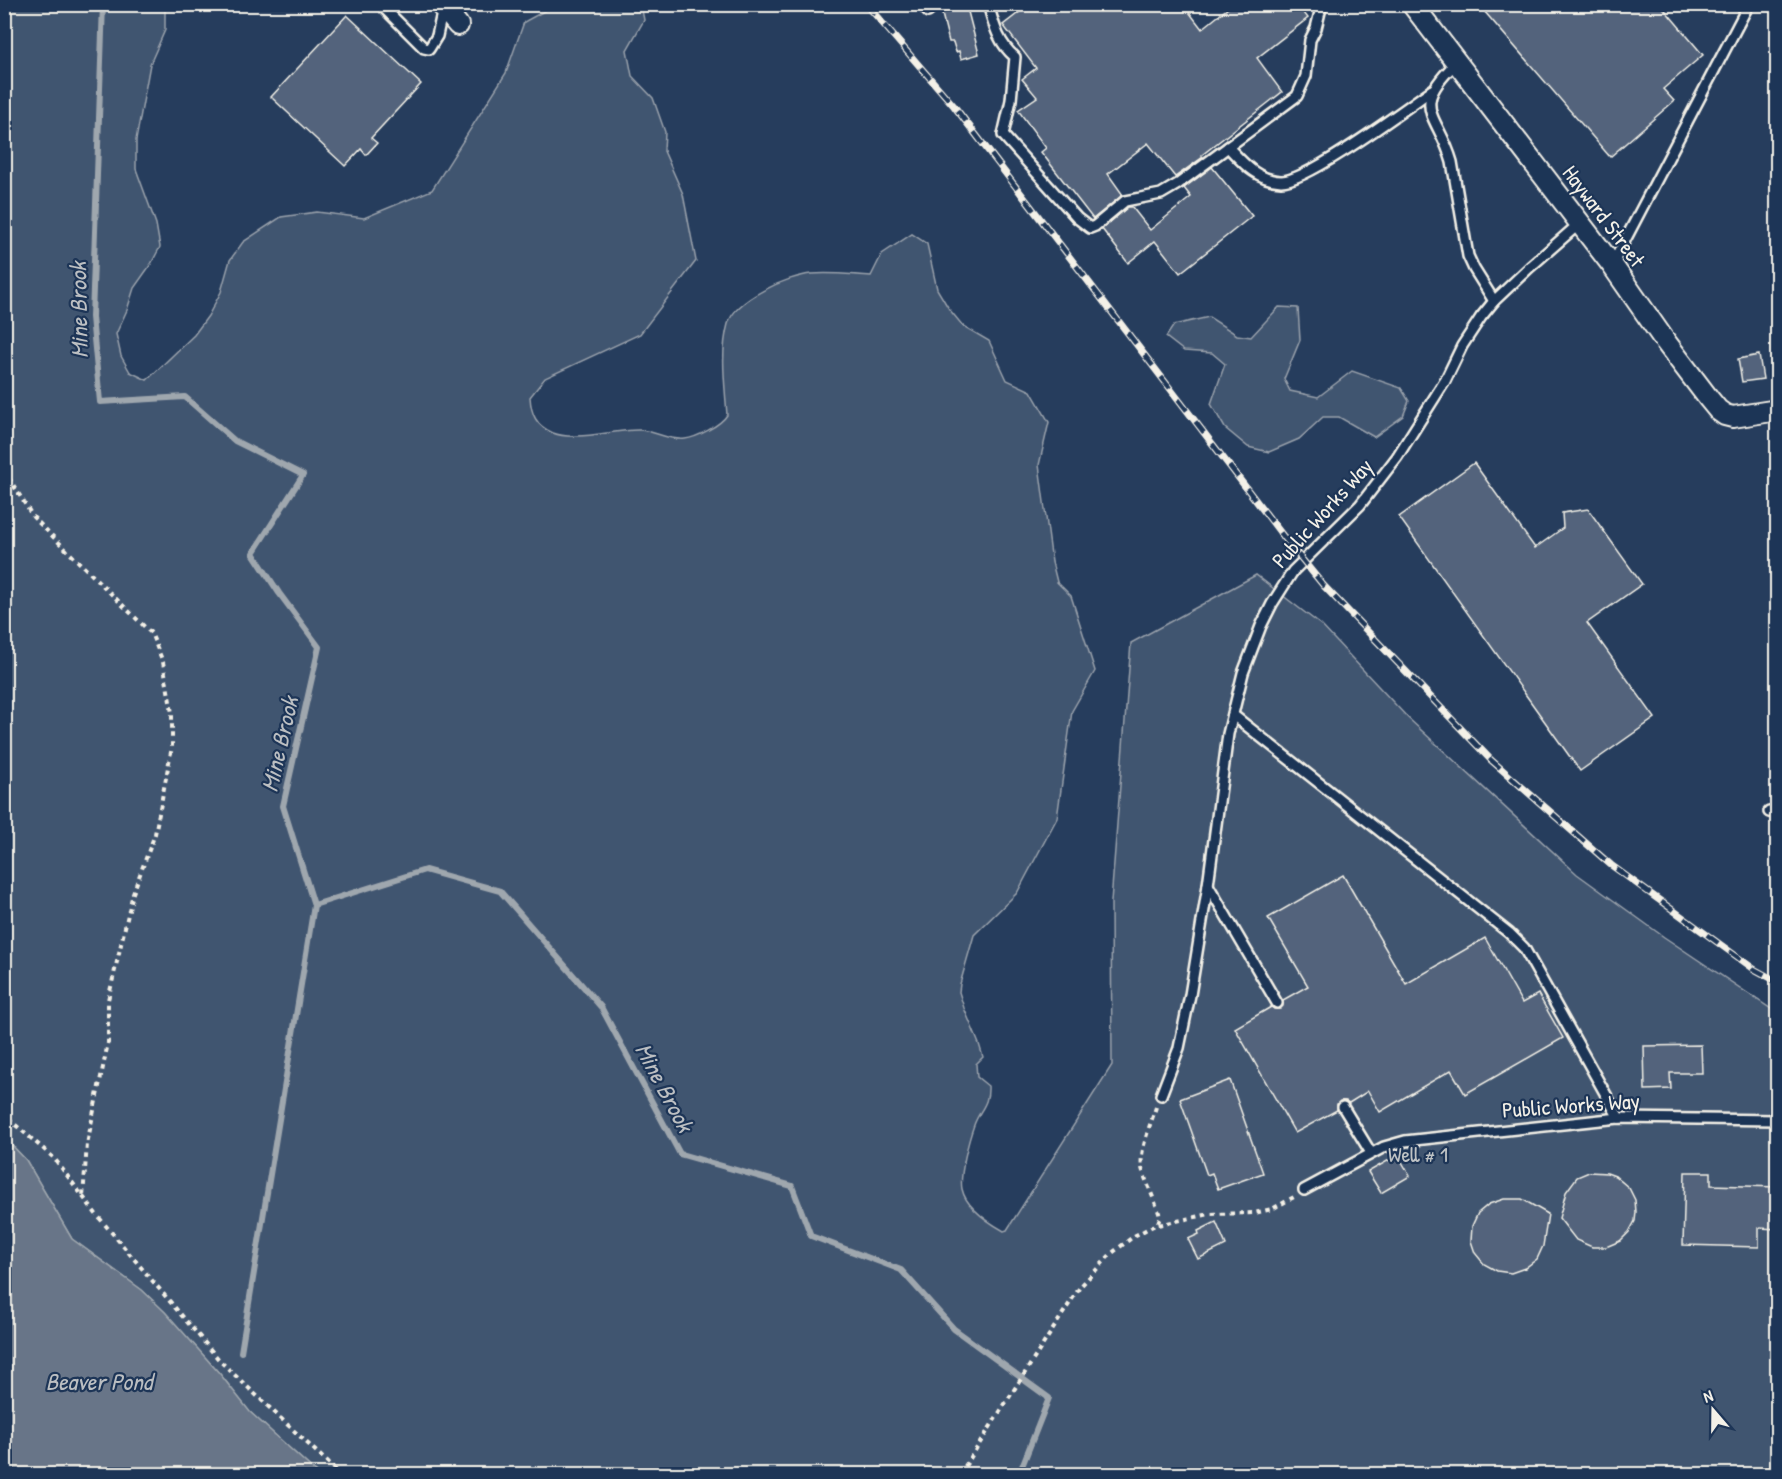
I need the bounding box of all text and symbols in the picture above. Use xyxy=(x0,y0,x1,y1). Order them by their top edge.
street label: Hayward Street xyxy=(1556,159,1652,273)
water label: Mine Brook xyxy=(61,260,95,358)
street label: Public Works Way xyxy=(1265,452,1379,574)
water label: Mine Brook xyxy=(253,692,306,795)
water label: Mine Brook xyxy=(628,1037,703,1139)
street label: Public Works Way xyxy=(1501,1085,1641,1125)
park label: Well # 1 xyxy=(1388,1139,1448,1169)
water label: Beaver Pond xyxy=(46,1365,156,1397)
north arrow xyxy=(1683,1380,1743,1440)
text: N xyxy=(1700,1384,1716,1408)

